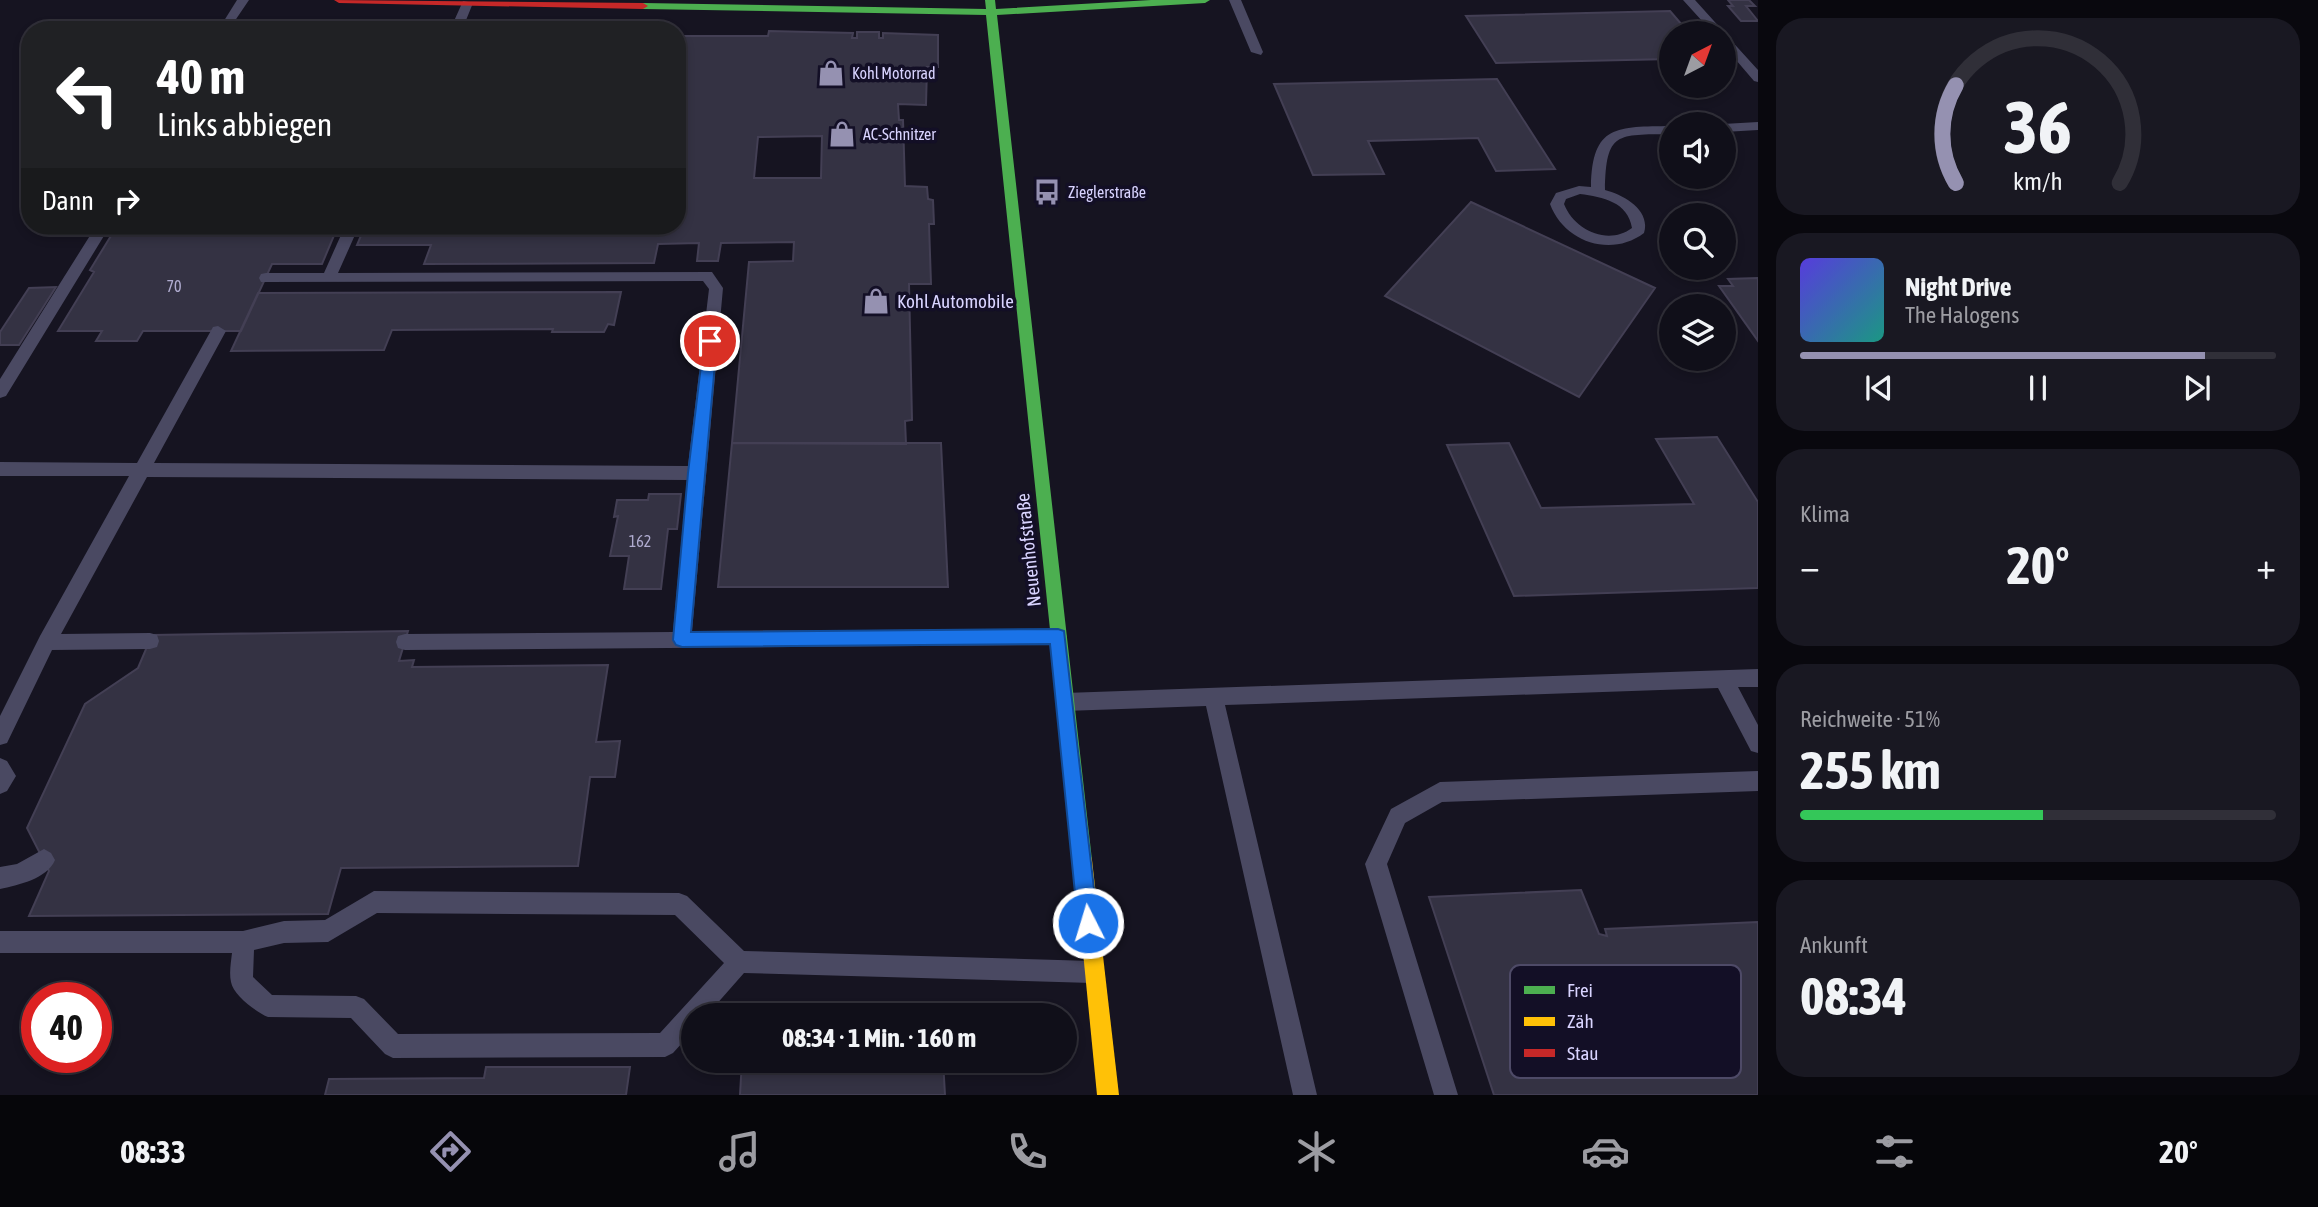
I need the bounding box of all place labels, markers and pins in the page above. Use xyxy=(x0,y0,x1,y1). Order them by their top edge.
shop icon: Kohl Motorrad xyxy=(816,58,846,88)
place label: Kohl Motorrad xyxy=(852,64,936,82)
shop icon: AC-Schnitzer xyxy=(827,119,857,149)
place label: AC-Schnitzer xyxy=(863,125,936,143)
bus stop icon: Zieglerstraße xyxy=(1032,177,1062,207)
place label: Zieglerstraße xyxy=(1068,183,1146,202)
shop icon: Kohl Automobile xyxy=(861,286,891,316)
place label: Kohl Automobile xyxy=(897,290,1014,312)
pin xyxy=(680,311,740,371)

